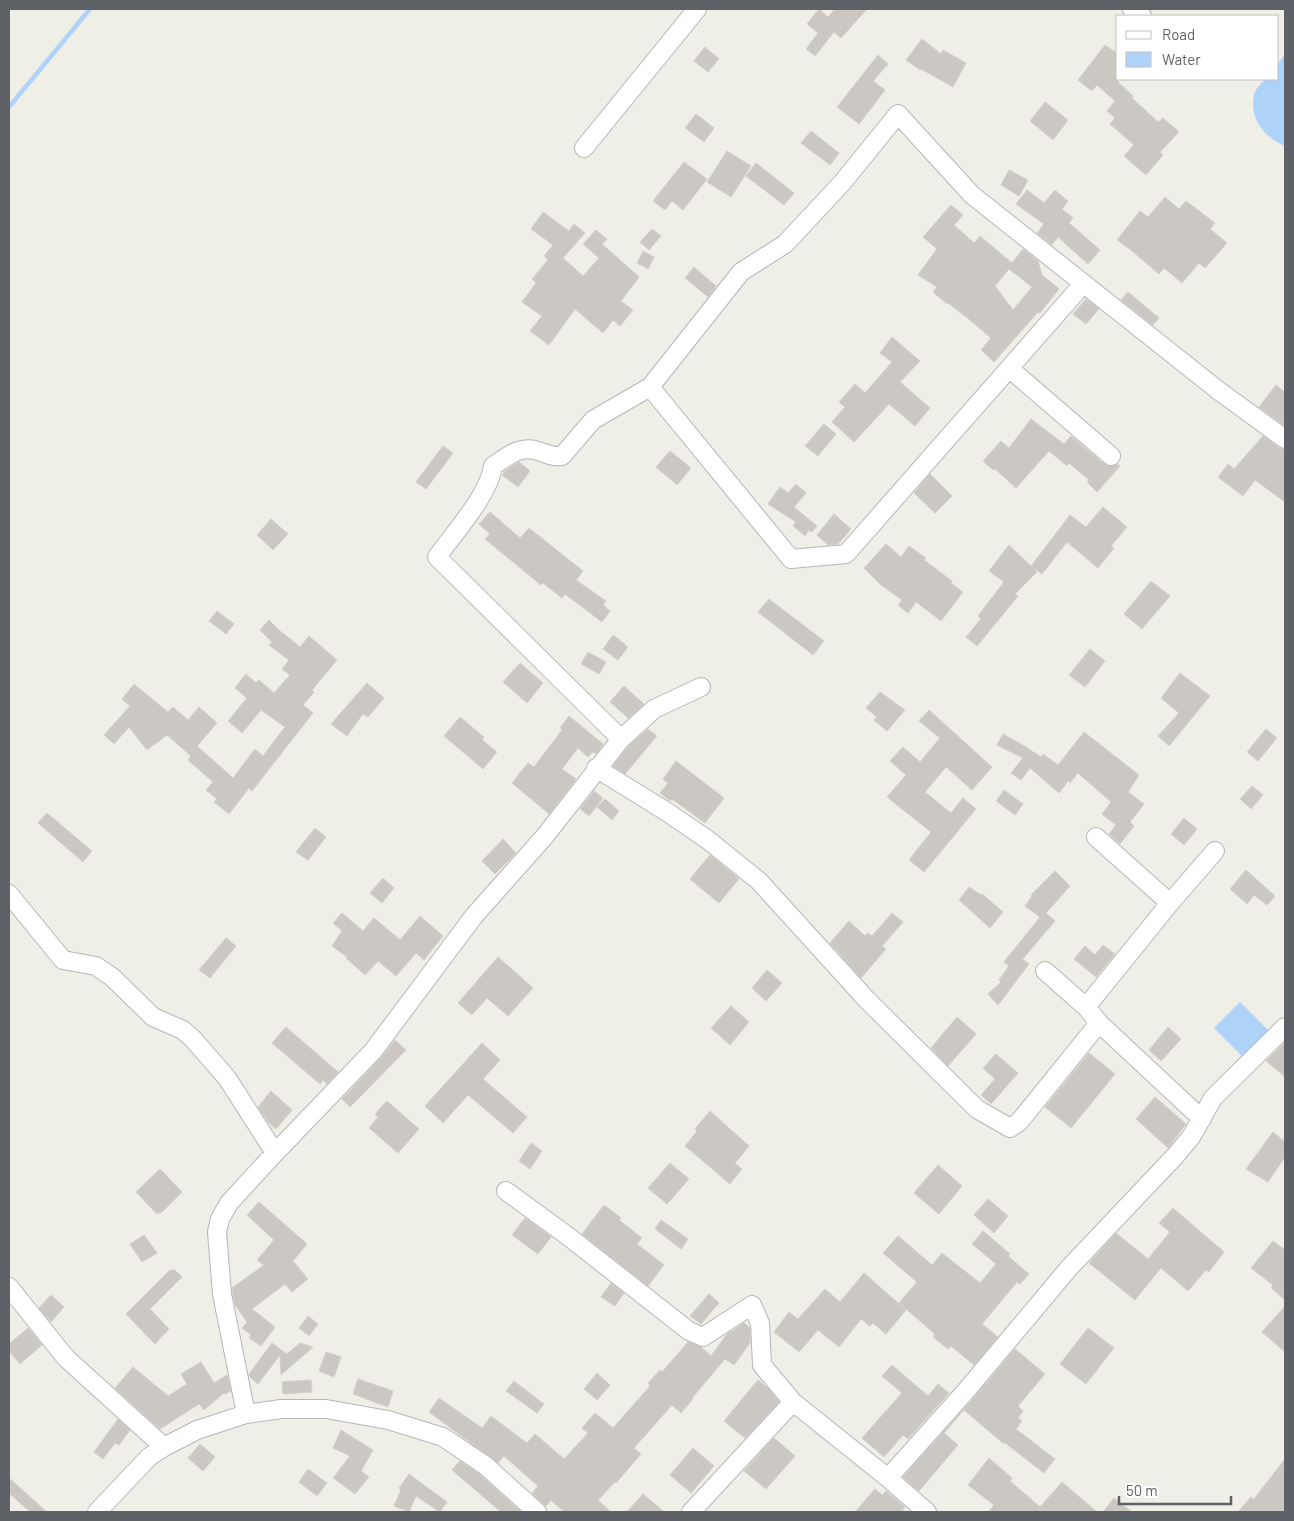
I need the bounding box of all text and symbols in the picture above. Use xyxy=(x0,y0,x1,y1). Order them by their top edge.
legend xyxy=(1116,15,1279,80)
text: Road xyxy=(1162,25,1195,43)
text: Water xyxy=(1162,50,1201,68)
scale bar xyxy=(1119,1474,1232,1506)
text: 50 m xyxy=(1126,1481,1158,1499)

